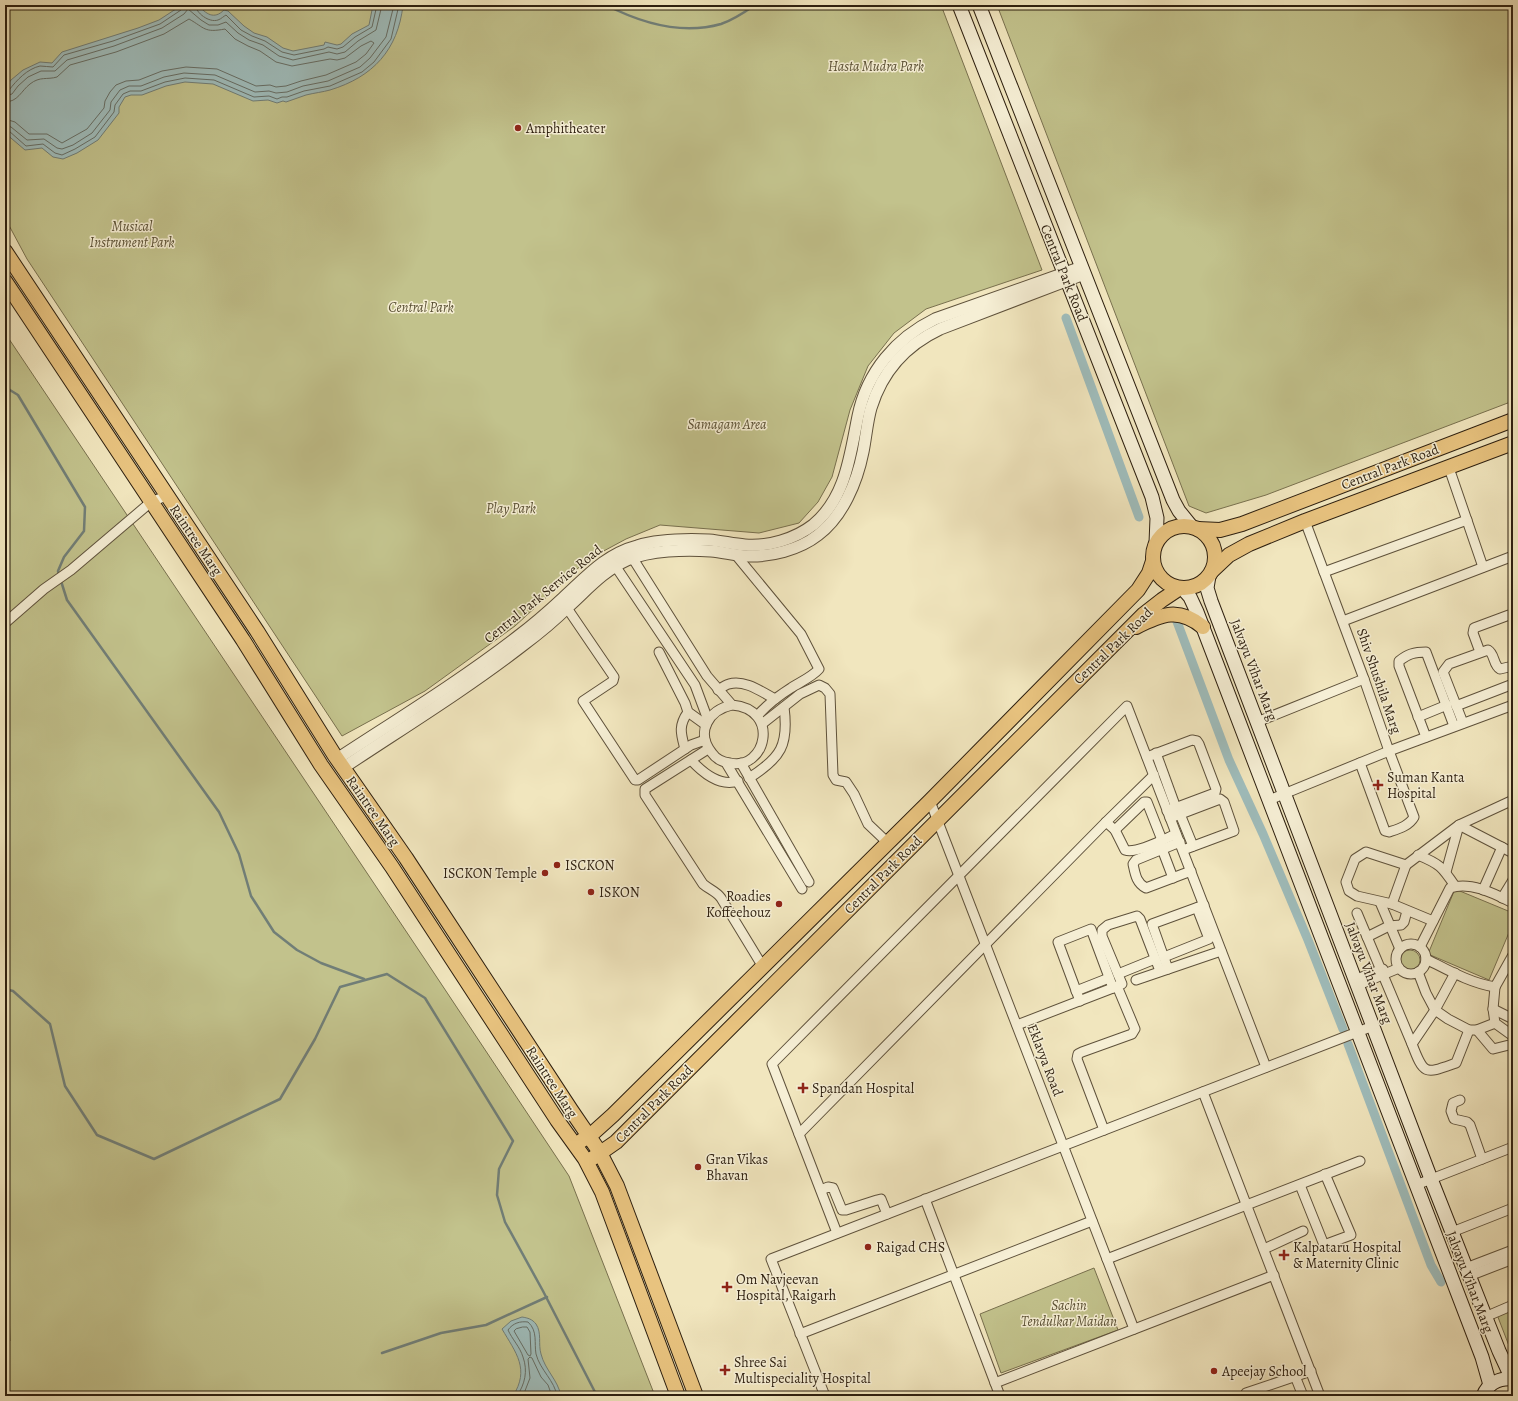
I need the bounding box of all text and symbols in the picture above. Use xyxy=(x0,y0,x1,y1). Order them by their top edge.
park label: Hasta Mudra Park xyxy=(828,57,924,76)
place label: Amphitheater xyxy=(525,119,606,138)
marker: Amphitheater xyxy=(513,123,523,133)
park label: Musical Instrument Park xyxy=(90,217,174,252)
street label: Central Park Road xyxy=(1036,222,1092,325)
park label: Central Park xyxy=(388,298,454,317)
park label: Samagam Area xyxy=(687,415,767,434)
street label: Central Park Road xyxy=(1338,439,1442,494)
park label: Play Park xyxy=(486,499,536,518)
street label: Raintree Marg xyxy=(165,501,227,579)
street label: Central Park Service Road xyxy=(480,540,607,648)
street label: Central Park Road xyxy=(1069,603,1157,689)
street label: Jalvayu Vihar Marg xyxy=(1226,616,1282,724)
street label: Shiv Shushila Marg xyxy=(1352,626,1406,736)
place label: Suman Kanta Hospital xyxy=(1387,768,1465,803)
street label: Raintree Marg xyxy=(342,772,404,850)
marker: Suman Kanta Hospital xyxy=(1372,779,1384,791)
street label: Central Park Road xyxy=(840,831,927,918)
place label: ISCKON xyxy=(565,856,615,875)
marker: ISCKON xyxy=(552,860,562,870)
place label: ISCKON Temple xyxy=(443,864,537,883)
marker: ISCKON Temple xyxy=(540,868,550,878)
place label: ISKON xyxy=(599,883,640,902)
marker: ISKON xyxy=(586,887,596,897)
place label: Roadies Koffeehouz xyxy=(706,887,771,922)
marker: Roadies Koffeehouz xyxy=(774,899,784,909)
street label: Jalvayu Vihar Marg xyxy=(1341,919,1397,1027)
street label: Eklavya Road xyxy=(1023,1021,1068,1099)
street label: Raintree Marg xyxy=(522,1042,582,1122)
street label: Central Park Road xyxy=(611,1060,698,1147)
place label: Spandan Hospital xyxy=(812,1079,915,1098)
marker: Spandan Hospital xyxy=(797,1082,809,1094)
place label: Gran Vikas Bhavan xyxy=(706,1150,768,1185)
marker: Gran Vikas Bhavan xyxy=(693,1162,703,1172)
street label: Jalvayu Vihar Marg xyxy=(1442,1228,1498,1336)
place label: Raigad CHS xyxy=(876,1238,945,1257)
place label: Kalpataru Hospital & Maternity Clinic xyxy=(1293,1238,1402,1273)
marker: Raigad CHS xyxy=(863,1242,873,1252)
marker: Kalpataru Hospital & Maternity Clinic xyxy=(1278,1249,1290,1261)
place label: Om Navjeevan Hospital, Raigarh xyxy=(736,1270,837,1305)
marker: Om Navjeevan Hospital, Raigarh xyxy=(721,1281,733,1293)
park label: Sachin Tendulkar Maidan xyxy=(1021,1296,1117,1331)
place label: Shree Sai Multispeciality Hospital xyxy=(734,1353,871,1388)
place label: Apeejay School xyxy=(1221,1362,1307,1381)
marker: Shree Sai Multispeciality Hospital xyxy=(719,1364,731,1376)
marker: Apeejay School xyxy=(1209,1366,1219,1376)

